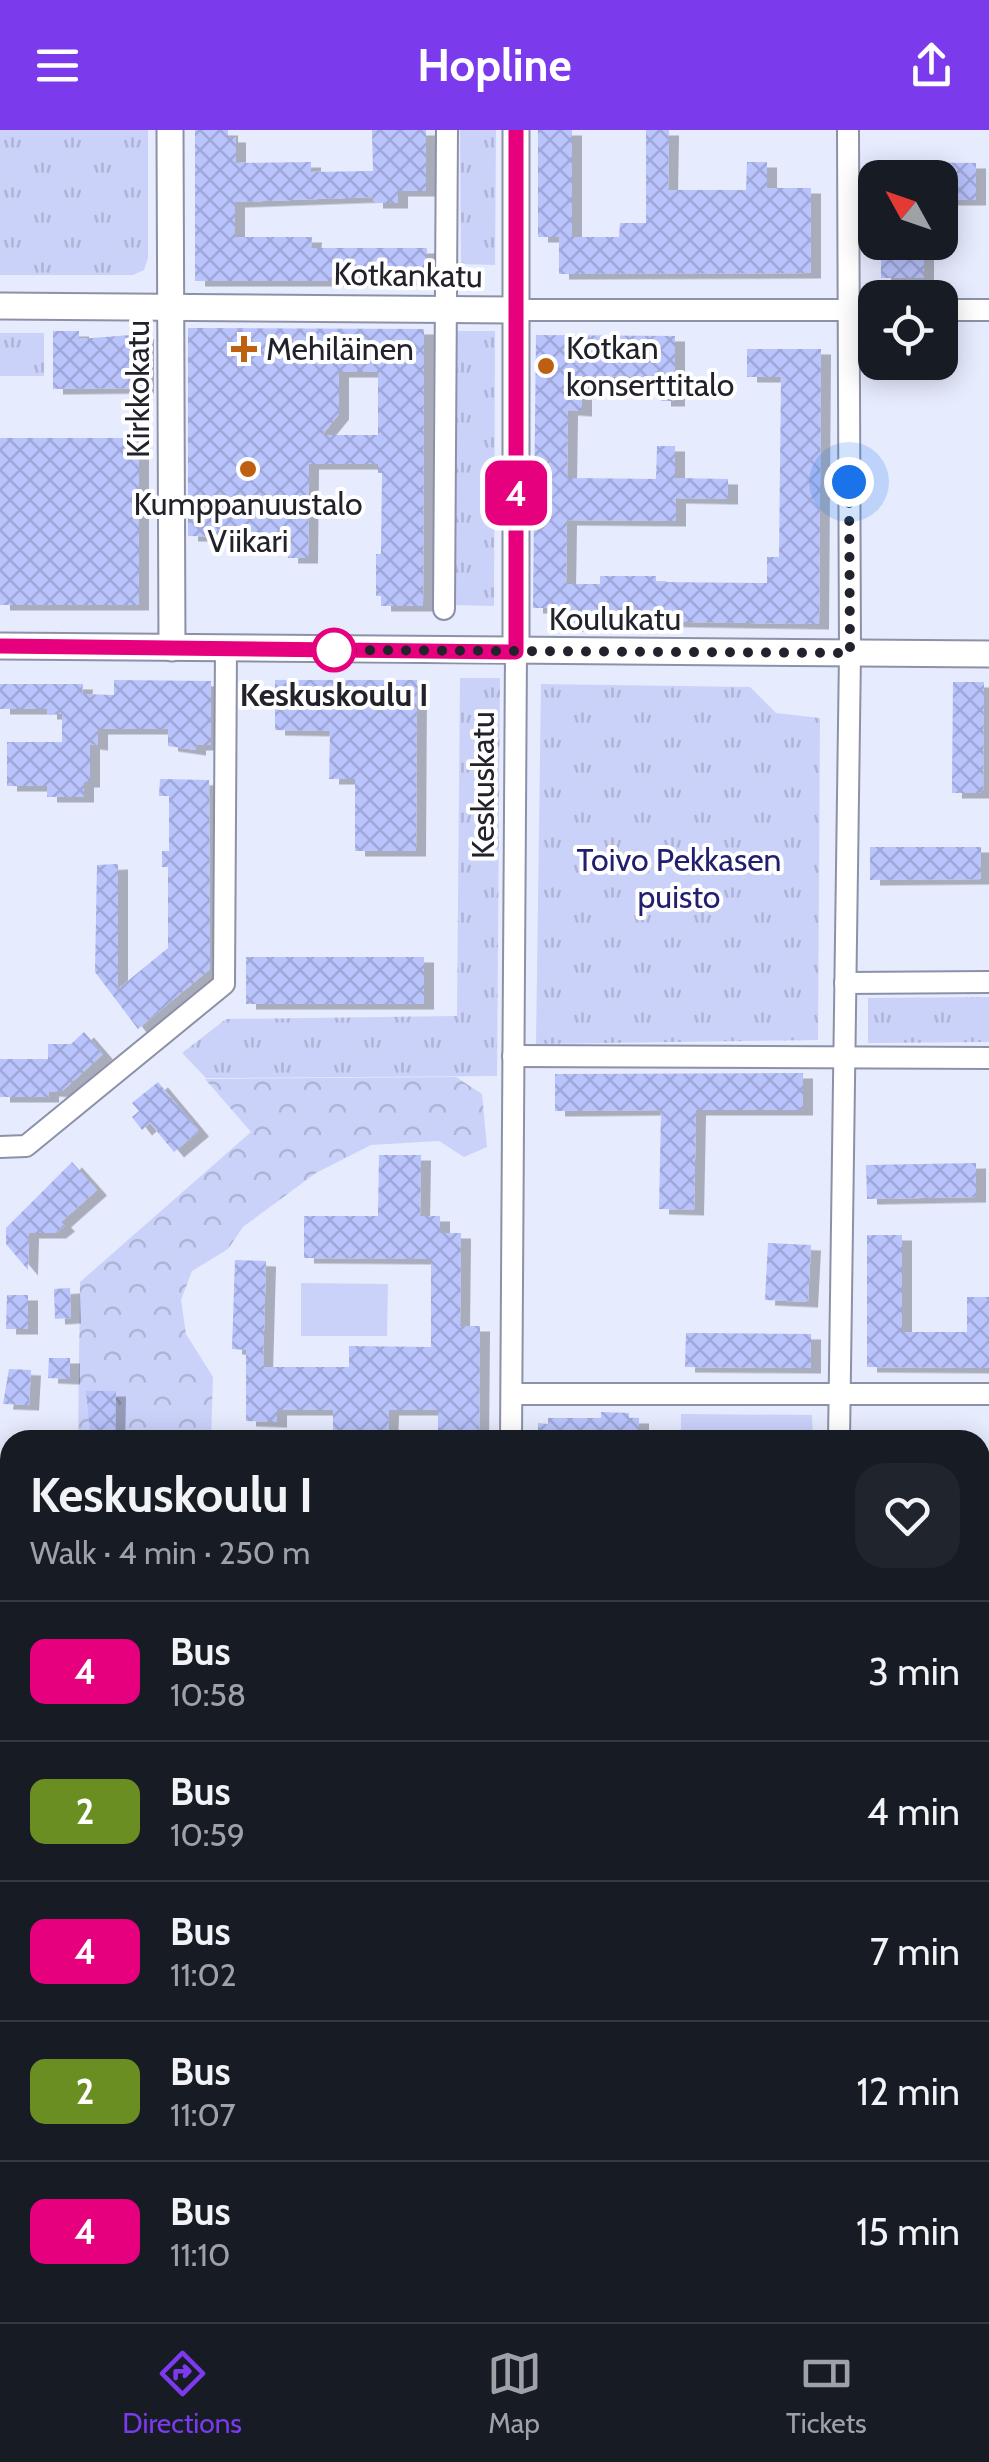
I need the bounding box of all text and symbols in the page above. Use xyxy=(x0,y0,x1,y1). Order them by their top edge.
icon: menu xyxy=(30,38,85,93)
text: Hopline xyxy=(417,38,572,92)
icon: share xyxy=(904,38,959,93)
north arrow xyxy=(858,160,958,260)
map controls xyxy=(858,160,958,380)
street label: Kotkankatu xyxy=(333,254,483,295)
button: locate xyxy=(858,280,958,380)
street label: Kirkkokatu xyxy=(118,320,157,458)
place label: Kotkan konserttitalo xyxy=(566,328,734,404)
place label: Mehiläinen xyxy=(266,329,414,368)
marker: Mehiläinen xyxy=(231,336,257,362)
marker: Kotkan konserttitalo xyxy=(535,355,557,377)
your location xyxy=(824,457,874,507)
marker: Kumppanuustalo Viikari xyxy=(237,458,259,480)
line badge: 4 xyxy=(484,460,548,526)
text: 4 xyxy=(505,472,527,515)
place label: Kumppanuustalo Viikari xyxy=(134,484,363,560)
street label: Koulukatu xyxy=(549,599,681,638)
marker: Keskuskoulu I xyxy=(313,629,355,671)
place label: Keskuskoulu I xyxy=(240,675,428,714)
street label: Keskuskatu xyxy=(463,711,502,859)
park label: Toivo Pekkasen puisto xyxy=(577,840,781,916)
button: heart xyxy=(855,1463,960,1568)
text: Keskuskoulu I xyxy=(30,1466,313,1524)
text: Walk · 4 min · 250 m xyxy=(30,1533,310,1572)
text: Bus xyxy=(170,1628,231,1675)
text: 3 min xyxy=(868,1648,960,1695)
text: 4 xyxy=(74,1650,96,1693)
text: 10:58 xyxy=(170,1675,246,1714)
text: Bus xyxy=(170,1768,231,1815)
text: 4 min xyxy=(867,1788,960,1835)
text: 2 xyxy=(76,1790,94,1833)
text: 10:59 xyxy=(170,1815,245,1854)
text: Bus xyxy=(170,1908,231,1955)
text: 7 min xyxy=(870,1928,960,1975)
text: 4 xyxy=(74,1930,96,1973)
text: 11:02 xyxy=(170,1955,237,1994)
text: Bus xyxy=(170,2048,231,2095)
text: 12 min xyxy=(857,2068,960,2115)
text: 2 xyxy=(76,2070,94,2113)
text: 11:07 xyxy=(170,2095,236,2134)
text: Bus xyxy=(170,2188,231,2235)
text: 15 min xyxy=(856,2208,960,2255)
text: 4 xyxy=(74,2210,96,2253)
text: 11:10 xyxy=(170,2235,230,2274)
tab: Directions xyxy=(122,2346,242,2440)
tab: Map xyxy=(487,2346,542,2440)
tab: Tickets xyxy=(786,2346,867,2440)

